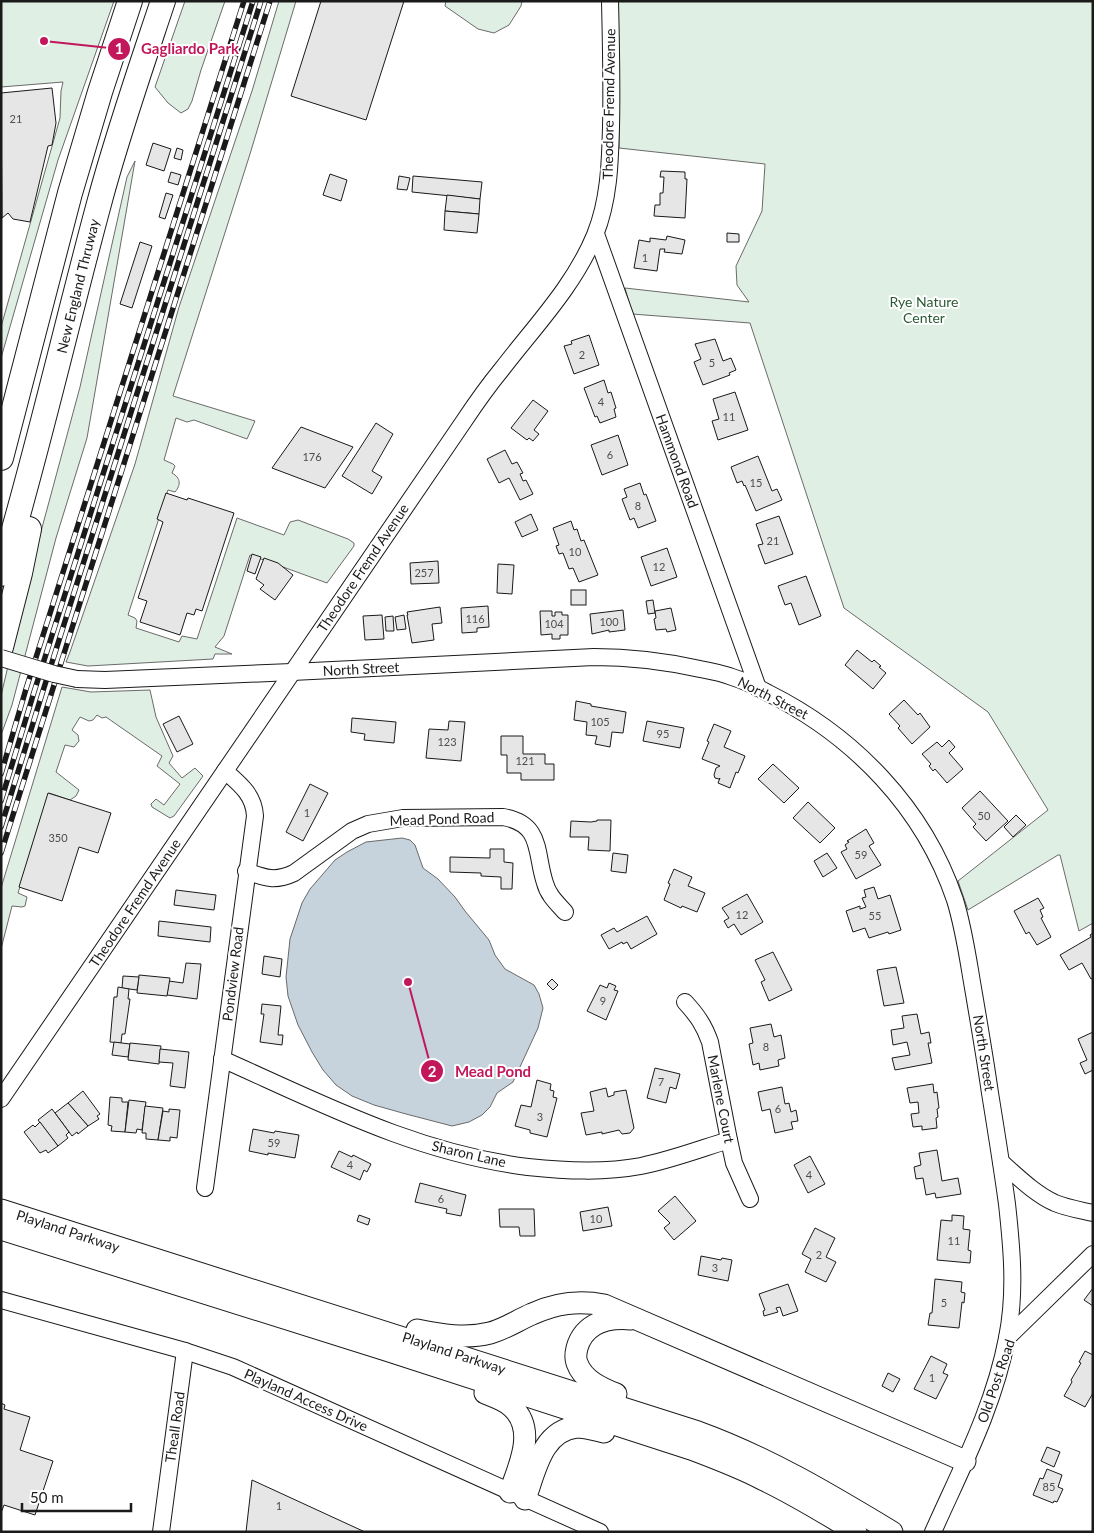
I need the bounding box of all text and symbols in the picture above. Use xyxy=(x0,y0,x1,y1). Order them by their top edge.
street label: Theodore Fremd Avenue xyxy=(599,28,618,180)
callout: Gagliardo Park xyxy=(106,34,249,64)
text: 1 xyxy=(115,39,123,57)
text: Gagliardo Park xyxy=(141,39,240,57)
house number: 21 xyxy=(10,112,22,125)
street label: New England Thruway xyxy=(53,216,103,355)
house number: 1 xyxy=(642,251,648,264)
park label: Rye Nature Center xyxy=(890,293,958,326)
house number: 2 xyxy=(579,348,585,361)
house number: 5 xyxy=(709,356,715,369)
house number: 4 xyxy=(598,395,605,408)
house number: 11 xyxy=(723,410,735,423)
street label: Hammond Road xyxy=(653,412,702,510)
house number: 6 xyxy=(607,448,613,461)
house number: 176 xyxy=(302,450,322,463)
house number: 15 xyxy=(750,476,762,489)
house number: 8 xyxy=(635,499,641,512)
street label: Theodore Fremd Avenue xyxy=(313,500,412,635)
house number: 21 xyxy=(767,534,779,547)
house number: 10 xyxy=(569,545,582,558)
house number: 12 xyxy=(653,560,665,573)
house number: 257 xyxy=(414,566,434,579)
house number: 116 xyxy=(465,612,485,625)
house number: 100 xyxy=(599,615,619,628)
house number: 104 xyxy=(544,617,564,630)
street label: North Street xyxy=(322,658,400,679)
street label: North Street xyxy=(735,673,811,723)
house number: 105 xyxy=(590,715,610,728)
house number: 95 xyxy=(657,727,669,740)
house number: 123 xyxy=(437,735,457,748)
house number: 121 xyxy=(515,754,535,767)
house number: 1 xyxy=(304,806,310,819)
street label: Mead Pond Road xyxy=(389,808,495,829)
house number: 50 xyxy=(978,809,991,822)
house number: 350 xyxy=(48,831,68,844)
street label: Theodore Fremd Avenue xyxy=(85,835,184,970)
house number: 59 xyxy=(855,848,867,861)
house number: 12 xyxy=(736,908,748,921)
house number: 55 xyxy=(869,909,881,922)
street label: Pondview Road xyxy=(218,926,247,1022)
house number: 9 xyxy=(600,994,606,1007)
street label: North Street xyxy=(970,1014,999,1092)
house number: 8 xyxy=(763,1040,769,1053)
street label: Marlene Court xyxy=(705,1053,738,1144)
callout: Mead Pond xyxy=(419,1056,541,1086)
text: 2 xyxy=(428,1062,437,1080)
text: Mead Pond xyxy=(455,1062,531,1080)
house number: 7 xyxy=(658,1075,664,1088)
house number: 6 xyxy=(775,1102,781,1115)
house number: 3 xyxy=(537,1110,543,1123)
house number: 59 xyxy=(268,1136,280,1149)
street label: Sharon Lane xyxy=(430,1137,508,1170)
house number: 4 xyxy=(347,1158,354,1171)
house number: 4 xyxy=(806,1168,813,1181)
house number: 6 xyxy=(438,1192,444,1205)
street label: Playland Parkway xyxy=(14,1206,123,1255)
house number: 10 xyxy=(590,1212,603,1225)
house number: 11 xyxy=(948,1234,960,1247)
house number: 2 xyxy=(816,1248,822,1261)
house number: 3 xyxy=(712,1261,718,1274)
house number: 5 xyxy=(941,1296,947,1309)
street label: Playland Parkway xyxy=(400,1328,509,1377)
street label: Old Post Road xyxy=(973,1337,1018,1425)
street label: Playland Access Drive xyxy=(242,1365,371,1434)
house number: 1 xyxy=(929,1371,935,1384)
street label: Theall Road xyxy=(161,1390,188,1464)
scale bar xyxy=(22,1480,131,1512)
house number: 85 xyxy=(1043,1480,1055,1493)
text: 50 m xyxy=(30,1488,64,1506)
house number: 1 xyxy=(276,1499,282,1512)

